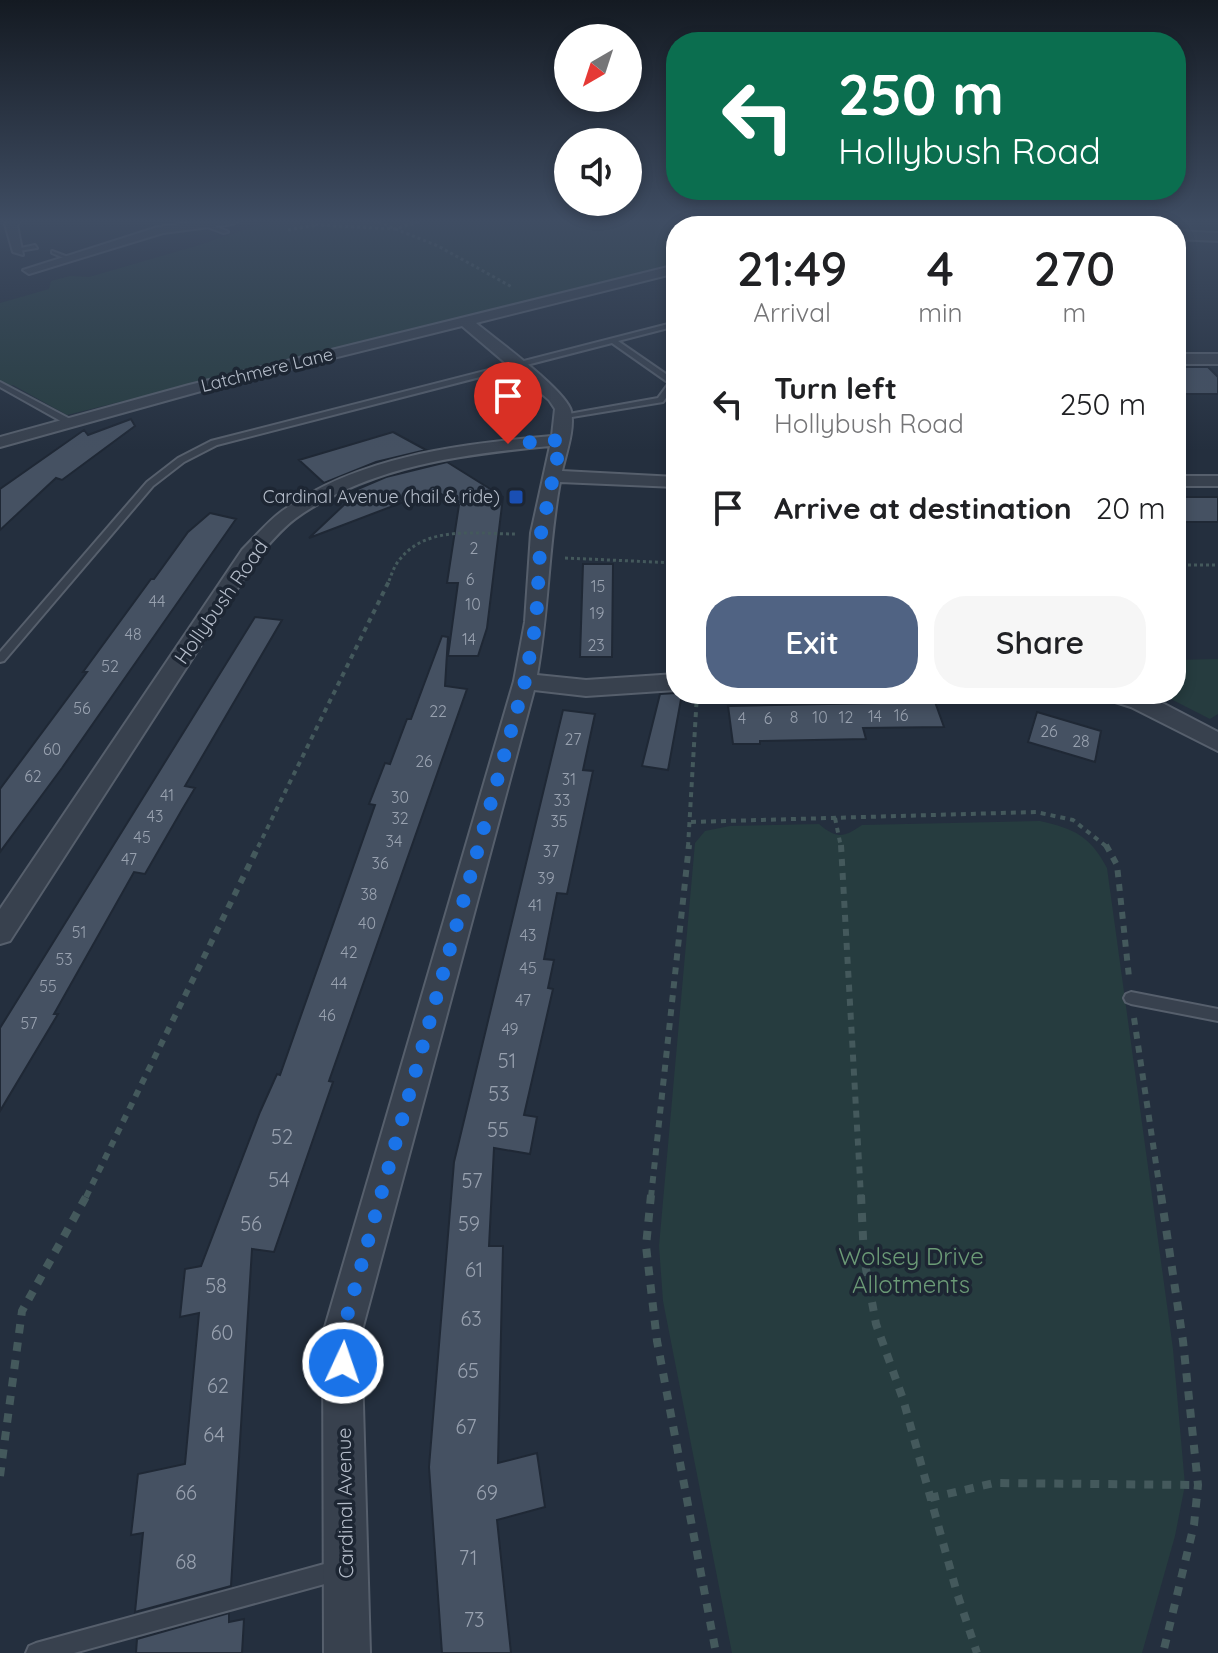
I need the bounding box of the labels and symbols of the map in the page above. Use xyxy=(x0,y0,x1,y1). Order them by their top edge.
north arrow xyxy=(554,24,642,112)
street label: Latchmere Lane xyxy=(198,342,335,397)
pin xyxy=(474,362,542,444)
place label: Cardinal Avenue (hail & ride) xyxy=(263,485,500,508)
marker: Cardinal Avenue (hail & ride) xyxy=(507,488,525,506)
street label: Hollybush Road xyxy=(168,535,273,669)
house number: 2 xyxy=(470,538,479,558)
house number: 6 xyxy=(466,569,475,589)
house number: 15 xyxy=(591,576,605,596)
house number: 44 xyxy=(149,591,165,611)
house number: 10 xyxy=(465,594,481,614)
house number: 19 xyxy=(590,603,604,623)
house number: 48 xyxy=(124,624,142,644)
house number: 14 xyxy=(462,629,476,649)
house number: 23 xyxy=(587,635,605,655)
house number: 52 xyxy=(101,656,119,676)
house number: 56 xyxy=(73,698,91,718)
house number: 22 xyxy=(429,701,447,721)
house number: 16 xyxy=(894,705,909,725)
house number: 14 xyxy=(868,706,882,726)
house number: 8 xyxy=(790,707,798,727)
house number: 10 xyxy=(812,707,828,727)
house number: 12 xyxy=(839,707,854,727)
house number: 4 xyxy=(738,708,746,728)
house number: 6 xyxy=(764,708,773,728)
house number: 26 xyxy=(1040,721,1058,741)
house number: 27 xyxy=(565,729,581,749)
house number: 28 xyxy=(1072,731,1090,751)
house number: 60 xyxy=(43,739,61,759)
house number: 26 xyxy=(415,751,433,771)
house number: 62 xyxy=(24,766,42,786)
house number: 31 xyxy=(562,769,576,789)
house number: 41 xyxy=(160,785,174,805)
house number: 30 xyxy=(391,787,409,807)
house number: 33 xyxy=(554,790,570,810)
house number: 43 xyxy=(147,806,163,826)
house number: 32 xyxy=(391,808,409,828)
house number: 35 xyxy=(550,811,568,831)
house number: 45 xyxy=(133,827,151,847)
house number: 34 xyxy=(386,831,402,851)
house number: 37 xyxy=(543,841,559,861)
house number: 47 xyxy=(121,849,137,869)
house number: 36 xyxy=(372,853,389,873)
house number: 39 xyxy=(537,868,555,888)
house number: 38 xyxy=(360,884,378,904)
house number: 41 xyxy=(528,895,542,915)
house number: 40 xyxy=(358,913,376,933)
house number: 51 xyxy=(72,922,86,942)
house number: 43 xyxy=(520,925,536,945)
house number: 42 xyxy=(340,942,358,962)
house number: 53 xyxy=(55,949,73,969)
house number: 45 xyxy=(519,958,537,978)
house number: 44 xyxy=(331,973,347,993)
house number: 55 xyxy=(39,976,57,996)
house number: 47 xyxy=(515,990,531,1010)
house number: 46 xyxy=(318,1005,336,1025)
house number: 57 xyxy=(21,1013,37,1033)
house number: 49 xyxy=(501,1019,519,1039)
house number: 51 xyxy=(498,1048,516,1073)
house number: 53 xyxy=(488,1081,510,1106)
house number: 55 xyxy=(487,1117,509,1142)
house number: 52 xyxy=(271,1124,293,1149)
house number: 54 xyxy=(268,1167,290,1192)
house number: 57 xyxy=(461,1168,483,1193)
house number: 56 xyxy=(240,1211,262,1236)
house number: 59 xyxy=(458,1211,480,1236)
park label: Wolsey Drive Allotments xyxy=(838,1241,984,1299)
house number: 61 xyxy=(465,1257,483,1282)
house number: 58 xyxy=(205,1273,227,1298)
house number: 63 xyxy=(460,1306,482,1331)
house number: 60 xyxy=(211,1320,233,1345)
position arrow xyxy=(301,1321,385,1405)
house number: 65 xyxy=(457,1358,479,1383)
house number: 62 xyxy=(207,1373,229,1398)
house number: 67 xyxy=(455,1414,477,1439)
house number: 64 xyxy=(203,1422,225,1447)
street label: Cardinal Avenue xyxy=(331,1427,358,1579)
house number: 66 xyxy=(175,1480,197,1505)
house number: 69 xyxy=(476,1480,498,1505)
house number: 71 xyxy=(459,1545,477,1570)
house number: 68 xyxy=(175,1549,197,1574)
house number: 73 xyxy=(464,1607,484,1632)

